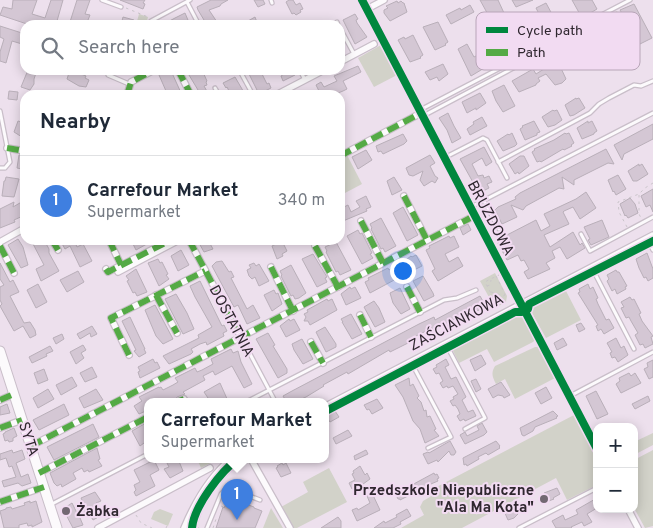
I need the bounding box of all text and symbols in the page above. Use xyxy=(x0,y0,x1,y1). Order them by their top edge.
legend xyxy=(476,12,640,70)
search box xyxy=(20,20,345,75)
text: Cycle path xyxy=(517,23,583,40)
icon: search xyxy=(38,34,66,62)
text: Search here xyxy=(78,36,180,60)
text: Path xyxy=(517,45,546,62)
text: Nearby xyxy=(40,109,111,136)
street label: BRUZDOWA xyxy=(462,178,517,260)
text: Carrefour Market xyxy=(87,179,238,203)
text: 1 xyxy=(53,191,59,211)
text: 340 m xyxy=(278,191,325,211)
text: Supermarket xyxy=(87,203,181,223)
your location xyxy=(390,258,416,284)
street label: DOSTATNIA xyxy=(204,282,258,361)
street label: ZAŚCIANKOWA xyxy=(405,289,507,356)
popup xyxy=(144,398,329,463)
text: Carrefour Market xyxy=(161,409,312,433)
street label: SYTA xyxy=(13,420,42,459)
map controls xyxy=(593,423,638,513)
button: + xyxy=(593,423,638,468)
text: Supermarket xyxy=(161,433,255,453)
button: − xyxy=(593,468,638,513)
pin: 1 xyxy=(221,479,253,520)
place label: Przedszkole Niepubliczne "Ala Ma Kota" xyxy=(353,482,534,518)
marker: Przedszkole Niepubliczne "Ala Ma Kota" xyxy=(538,493,550,505)
place label: Żabka xyxy=(76,502,119,522)
marker: Żabka xyxy=(60,505,72,517)

